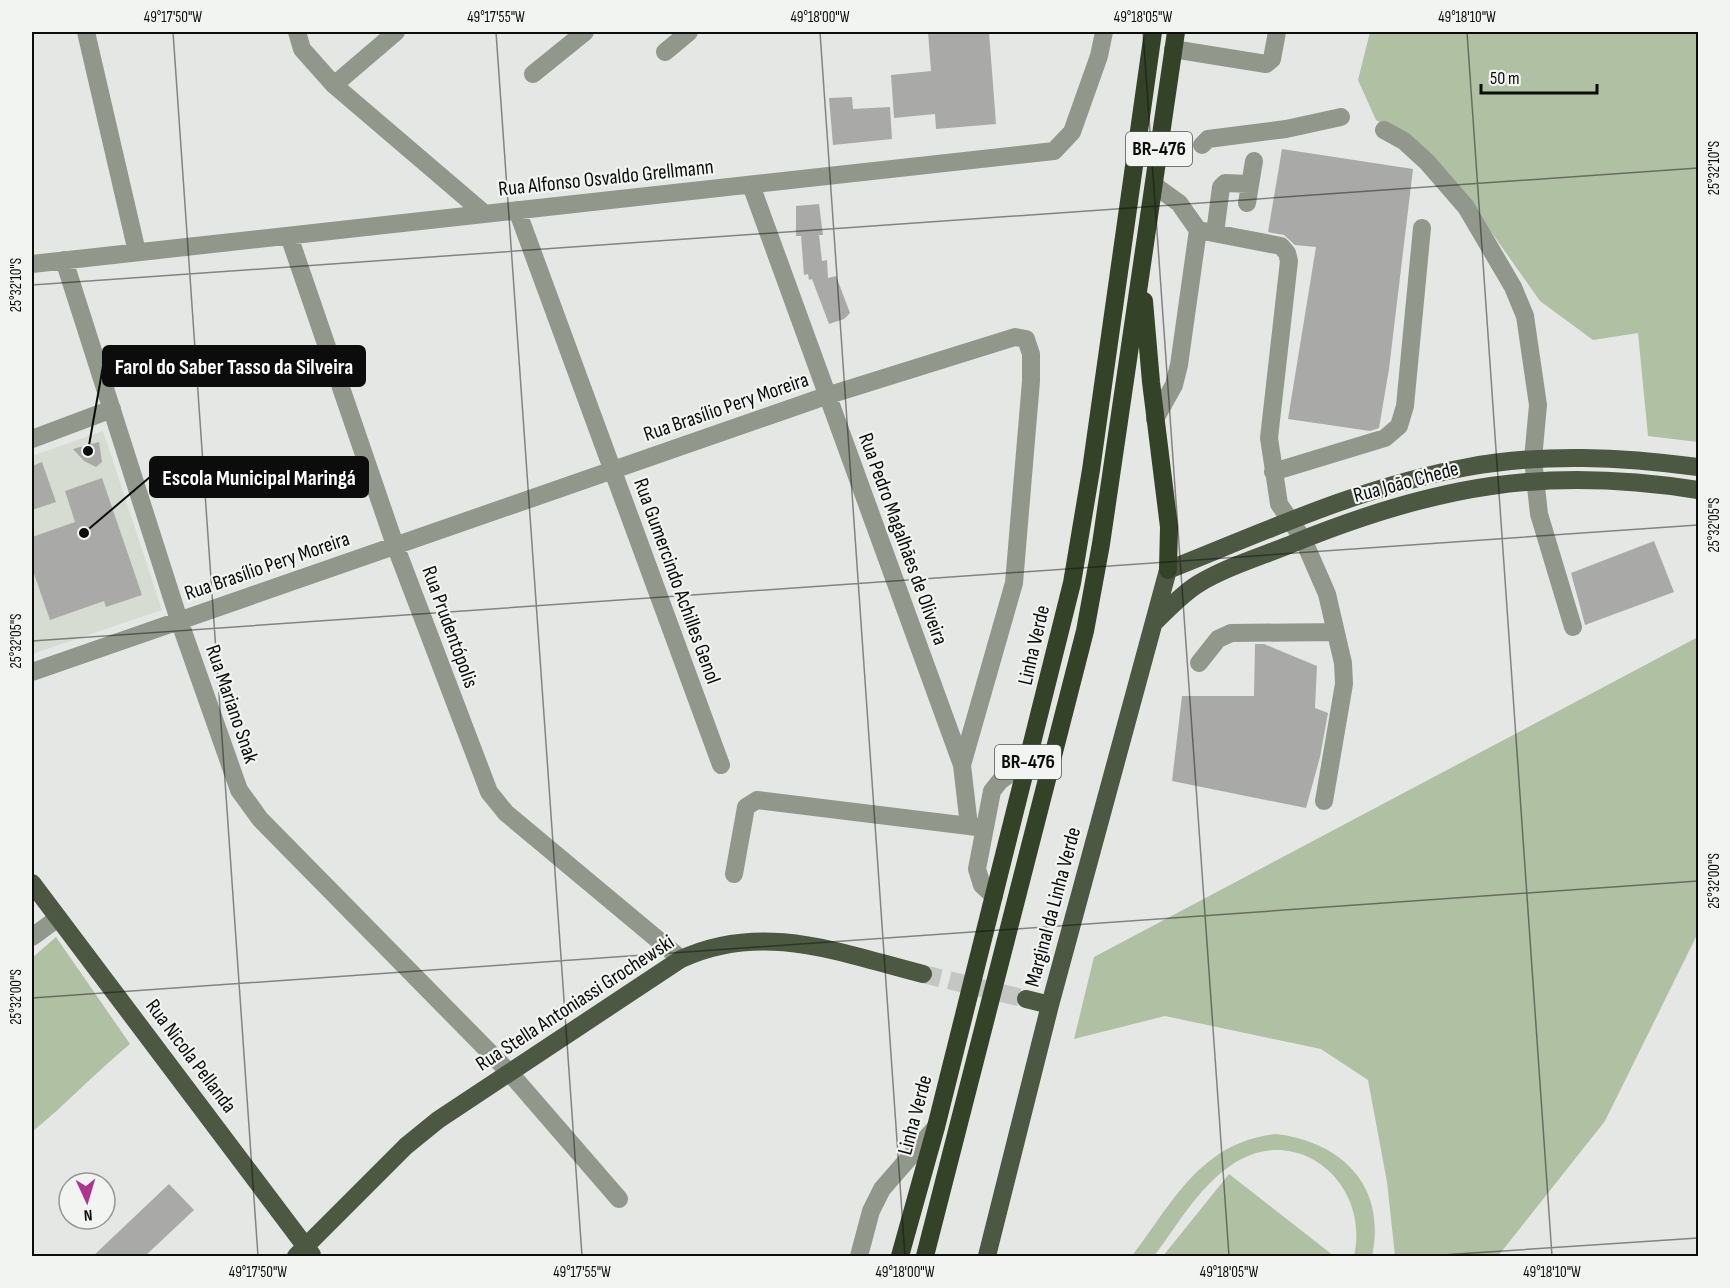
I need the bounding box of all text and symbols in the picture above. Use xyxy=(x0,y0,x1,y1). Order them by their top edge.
text: 49°17'50"W xyxy=(144,8,202,27)
text: 49°17'55"W xyxy=(467,8,525,27)
text: 49°18'00"W xyxy=(790,8,850,27)
text: 49°18'05"W xyxy=(1114,8,1172,27)
text: 49°18'10"W xyxy=(1438,8,1496,27)
scale bar xyxy=(1481,57,1596,95)
text: 50 m xyxy=(1490,68,1520,89)
road number: BR-476 xyxy=(1126,132,1192,166)
text: 25°32'10"S xyxy=(1705,141,1724,195)
street label: Rua Alfonso Osvaldo Grellmann xyxy=(497,154,715,202)
text: 25°32'10"S xyxy=(7,258,26,312)
callout: Farol do Saber Tasso da Silveira xyxy=(103,346,365,386)
text: Farol do Saber Tasso da Silveira xyxy=(115,354,353,381)
street label: Rua Brasílio Pery Moreira xyxy=(640,367,812,447)
street label: Rua Pedro Magalhães de Oliveira xyxy=(853,429,953,649)
street label: Rua João Chede xyxy=(1351,456,1461,508)
callout: Escola Municipal Maringá xyxy=(150,457,368,497)
text: Escola Municipal Maringá xyxy=(162,465,356,492)
street label: Rua Gumercindo Achilles Genol xyxy=(628,475,726,687)
text: 25°32'05"S xyxy=(1705,497,1724,553)
street label: Rua Brasílio Pery Moreira xyxy=(181,526,353,606)
street label: Rua Prudentópolis xyxy=(416,563,484,691)
street label: Linha Verde xyxy=(1013,603,1055,687)
text: 25°32'05"S xyxy=(7,613,26,669)
street label: Rua Mariano Snak xyxy=(200,641,264,767)
road number: BR-476 xyxy=(995,745,1061,779)
street label: Marginal da Linha Verde xyxy=(1020,825,1086,989)
text: 25°32'00"S xyxy=(1705,853,1724,909)
street label: Rua Stella Antoniassi Grochewski xyxy=(471,930,679,1076)
text: 25°32'00"S xyxy=(7,969,26,1025)
street label: Rua Nicola Pellanda xyxy=(140,994,242,1118)
street label: Linha Verde xyxy=(892,1073,938,1157)
north arrow xyxy=(57,1171,117,1231)
text: N xyxy=(83,1205,93,1224)
text: 49°17'50"W xyxy=(229,1263,287,1282)
text: 49°17'55"W xyxy=(553,1263,611,1282)
text: 49°18'00"W xyxy=(875,1263,935,1282)
text: 49°18'05"W xyxy=(1200,1263,1258,1282)
text: 49°18'10"W xyxy=(1523,1263,1581,1282)

